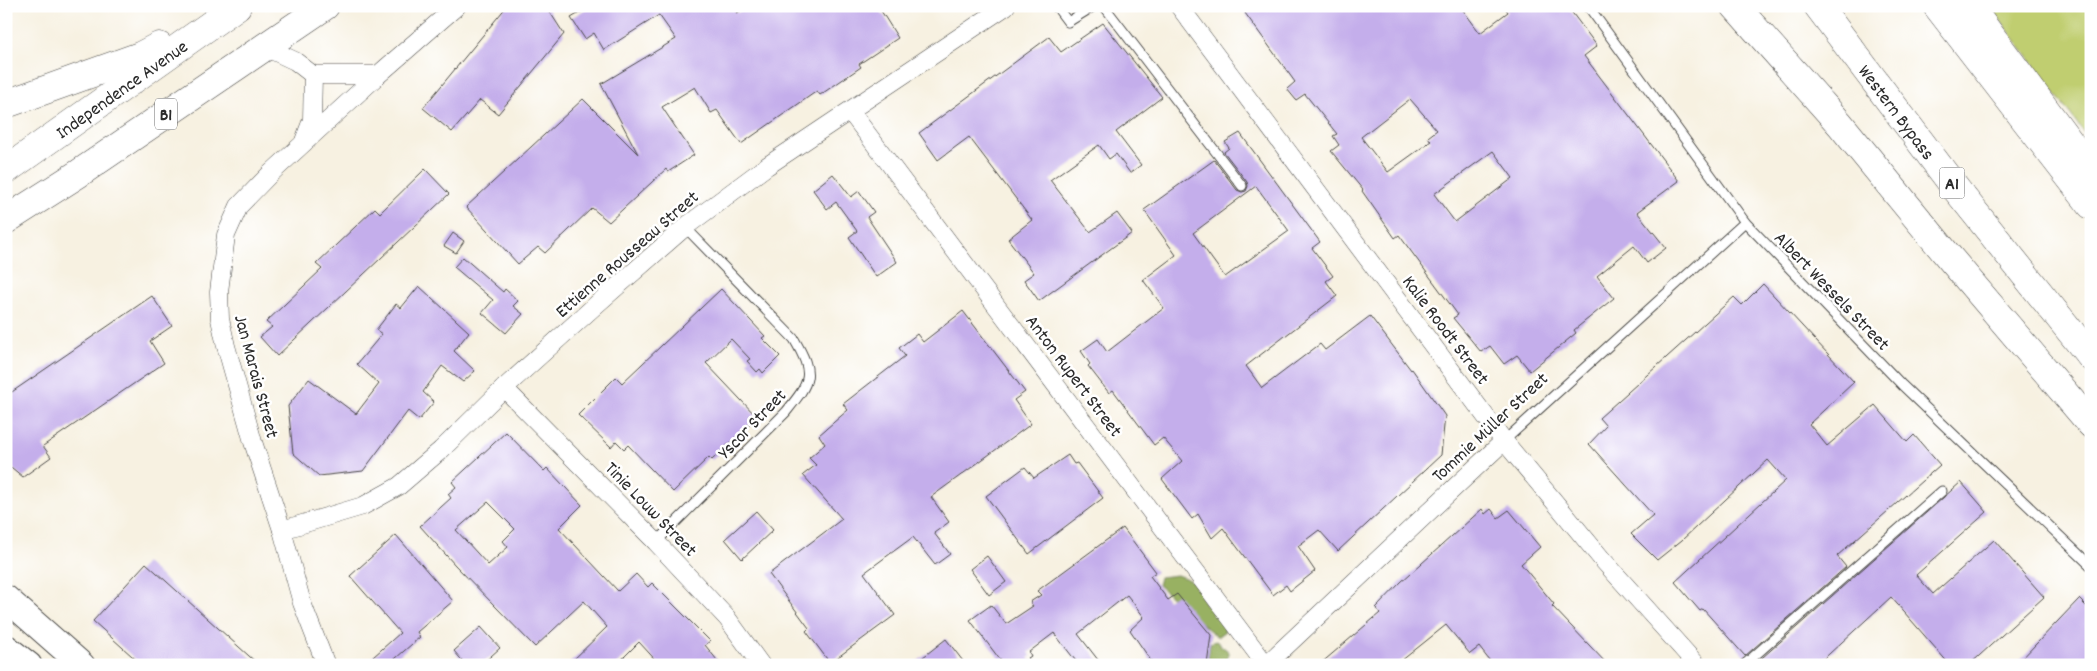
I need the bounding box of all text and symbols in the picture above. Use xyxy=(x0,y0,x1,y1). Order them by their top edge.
street label: Independence Avenue xyxy=(51,35,195,148)
street label: Western Bypass xyxy=(1850,60,1940,167)
road number: B1 xyxy=(155,98,177,130)
road number: A1 xyxy=(1940,168,1964,198)
street label: Ettienne Rousseau Street xyxy=(551,186,706,326)
street label: Albert Wessels Street xyxy=(1766,227,1895,358)
street label: Kalie Roodt Street xyxy=(1394,271,1494,392)
street label: Anton Rupert Street xyxy=(1017,310,1127,444)
street label: Jan Marais Street xyxy=(225,312,284,442)
street label: Tommie Müller Street xyxy=(1427,367,1556,490)
street label: Yscor Street xyxy=(713,384,794,467)
street label: Tinie Louw Street xyxy=(597,457,702,564)

